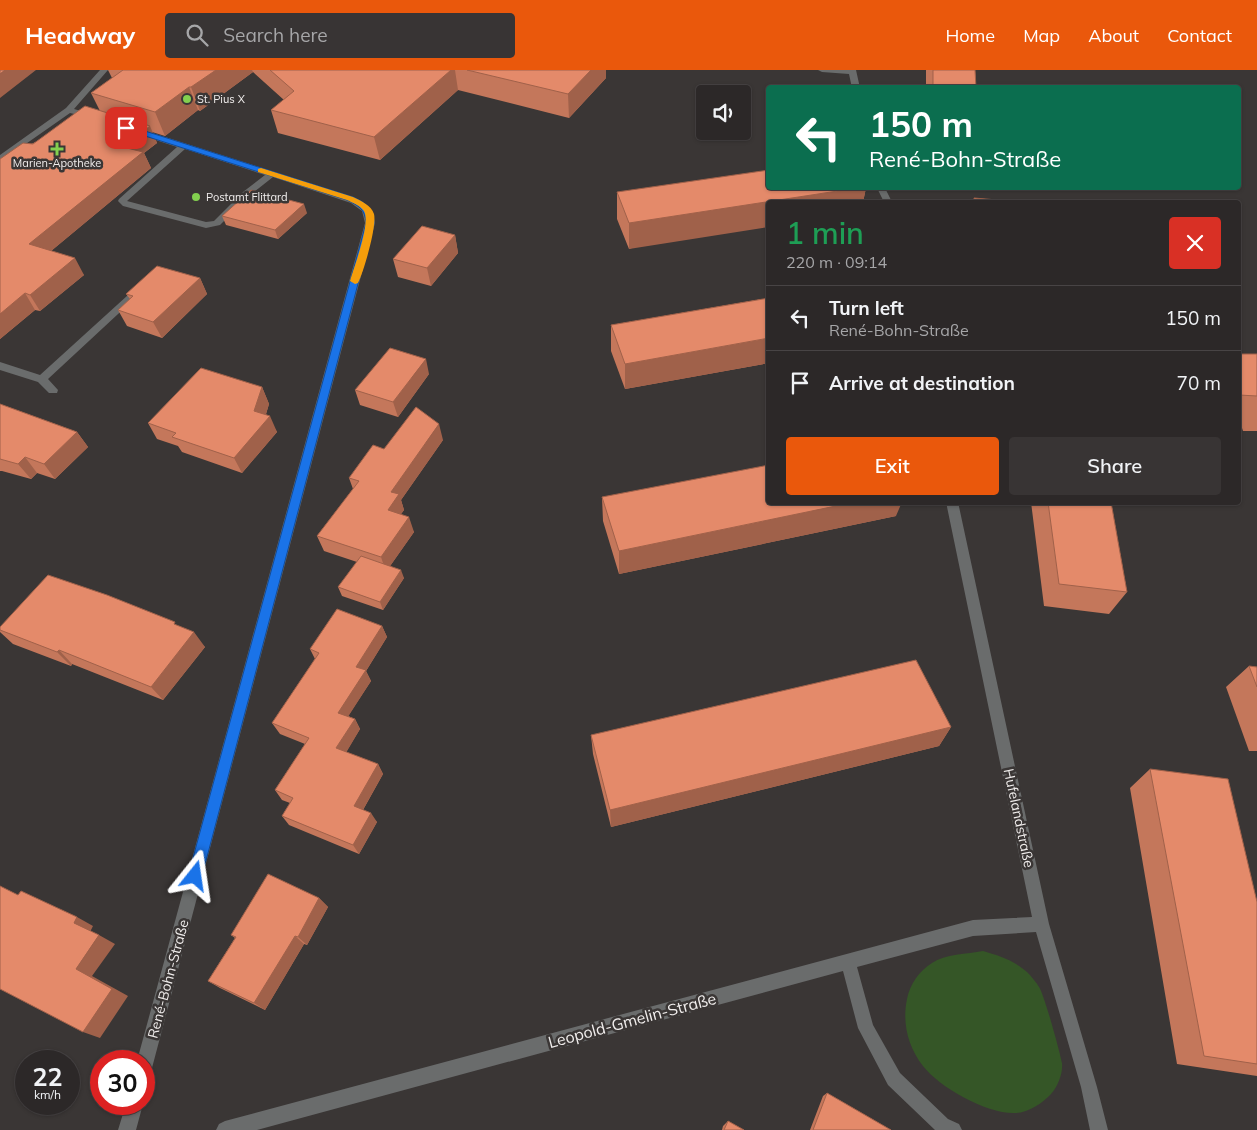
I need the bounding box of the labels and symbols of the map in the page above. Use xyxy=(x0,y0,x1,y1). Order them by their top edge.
place label: St. Pius X xyxy=(197,92,246,106)
marker: St. Pius X xyxy=(181,93,193,105)
pin xyxy=(105,107,147,149)
marker: Marien-Apotheke xyxy=(51,143,63,155)
place label: Marien-Apotheke xyxy=(13,156,101,170)
place label: Postamt Flittard xyxy=(206,190,288,204)
marker: Postamt Flittard xyxy=(190,191,202,203)
street label: Hufelandstraße xyxy=(1000,767,1038,869)
position arrow xyxy=(168,849,220,901)
street label: René-Bohn-Straße xyxy=(143,918,193,1040)
street label: Leopold-Gmelin-Straße xyxy=(546,988,718,1052)
speed limit sign: 30 xyxy=(90,1050,155,1115)

